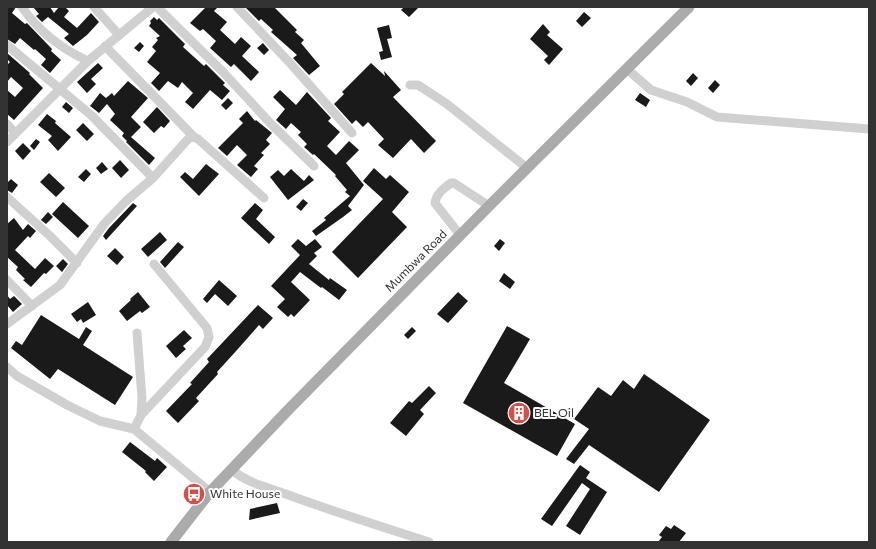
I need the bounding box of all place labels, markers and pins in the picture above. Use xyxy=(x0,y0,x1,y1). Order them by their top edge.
building icon: BEL Oil xyxy=(506,400,532,426)
place label: BEL Oil xyxy=(534,405,574,419)
bus stop icon: White House xyxy=(181,481,207,507)
place label: White House xyxy=(210,486,280,500)

